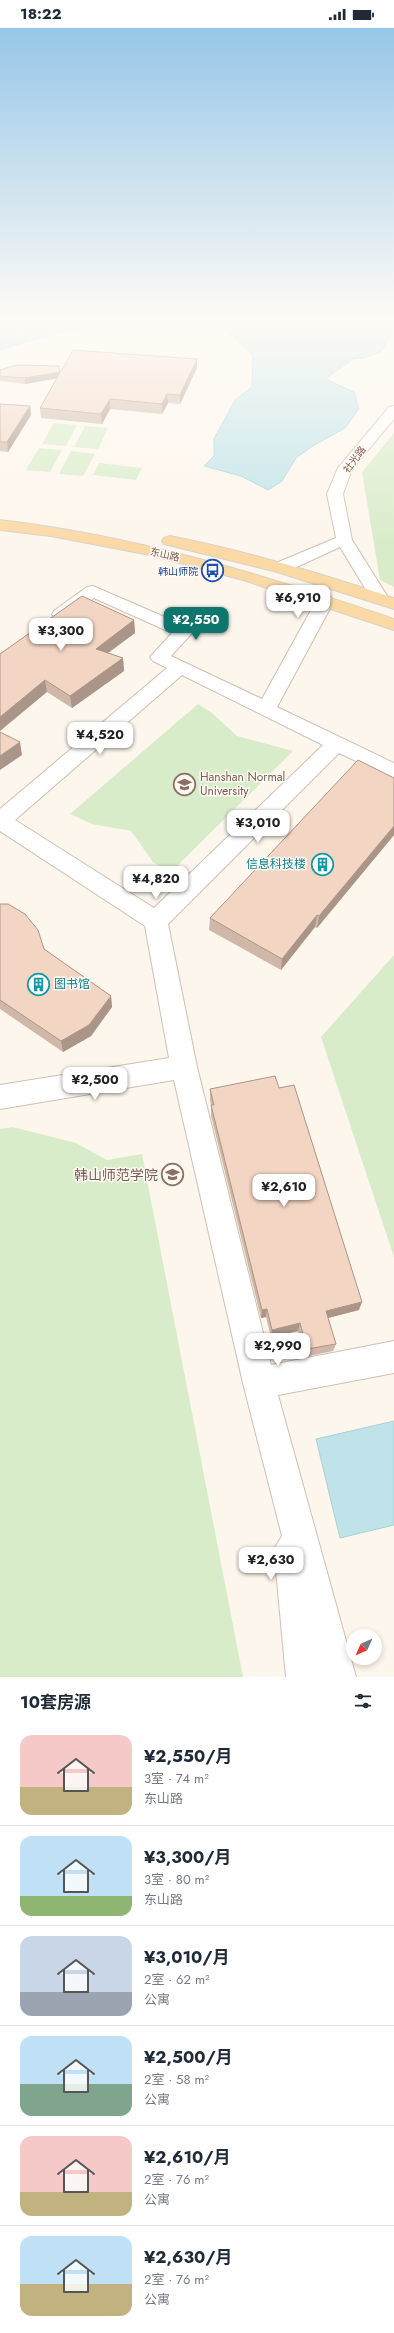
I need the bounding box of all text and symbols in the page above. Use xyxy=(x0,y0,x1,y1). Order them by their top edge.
text: 18:22 xyxy=(20,3,62,25)
street label: 社光路 xyxy=(339,443,369,476)
street label: 东山路 xyxy=(149,544,181,565)
bus stop icon: 韩山师院 xyxy=(200,558,226,584)
place label: 韩山师院 xyxy=(158,564,198,579)
pin: ¥6,910 xyxy=(265,585,331,619)
text: ¥6,910 xyxy=(275,588,321,607)
pin: ¥2,550 xyxy=(163,607,229,641)
text: ¥2,550 xyxy=(173,610,219,629)
pin: ¥3,300 xyxy=(28,618,94,652)
text: ¥3,300 xyxy=(38,621,84,640)
pin: ¥4,520 xyxy=(67,722,133,756)
text: ¥4,520 xyxy=(76,725,124,744)
place label: Hanshan Normal University xyxy=(200,768,285,800)
school or university icon: Hanshan Normal University xyxy=(171,771,197,797)
pin: ¥3,010 xyxy=(225,810,291,844)
text: ¥3,010 xyxy=(236,813,280,832)
building icon: 信息科技楼 xyxy=(309,851,335,877)
place label: 信息科技楼 xyxy=(246,855,306,873)
pin: ¥4,820 xyxy=(123,866,189,900)
text: ¥4,820 xyxy=(132,869,180,888)
building icon: 图书馆 xyxy=(26,971,52,997)
place label: 图书馆 xyxy=(54,975,90,993)
pin: ¥2,500 xyxy=(62,1067,128,1101)
text: ¥2,500 xyxy=(71,1070,119,1089)
school or university icon: 韩山师范学院 xyxy=(160,1162,186,1188)
place label: 韩山师范学院 xyxy=(74,1165,158,1185)
pin: ¥2,610 xyxy=(251,1174,317,1208)
text: ¥2,610 xyxy=(261,1177,307,1196)
pin: ¥2,990 xyxy=(245,1333,311,1367)
text: ¥2,990 xyxy=(254,1336,302,1355)
pin: ¥2,630 xyxy=(238,1547,304,1581)
text: ¥2,630 xyxy=(248,1550,294,1569)
north arrow xyxy=(346,1629,382,1665)
map controls xyxy=(346,1629,382,1665)
text: 10套房源 xyxy=(20,1690,91,1714)
icon: filters xyxy=(352,1690,374,1712)
text: ¥2,550/月 xyxy=(144,1744,233,1768)
icon: home xyxy=(52,1751,100,1799)
text: 3室 · 74 m² xyxy=(144,1769,209,1788)
text: 东山路 xyxy=(144,1789,183,1808)
text: ¥3,300/月 xyxy=(144,1845,232,1869)
icon: home xyxy=(52,1852,100,1900)
text: 3室 · 80 m² xyxy=(144,1870,209,1889)
text: 东山路 xyxy=(144,1890,183,1909)
text: ¥3,010/月 xyxy=(144,1945,230,1969)
icon: home xyxy=(52,1952,100,2000)
text: 2室 · 62 m² xyxy=(144,1970,210,1989)
text: 公寓 xyxy=(144,1990,170,2009)
text: ¥2,500/月 xyxy=(144,2045,233,2069)
icon: home xyxy=(52,2052,100,2100)
text: 2室 · 58 m² xyxy=(144,2070,209,2089)
text: 公寓 xyxy=(144,2090,170,2109)
text: ¥2,610/月 xyxy=(144,2145,231,2169)
icon: home xyxy=(52,2152,100,2200)
text: 2室 · 76 m² xyxy=(144,2170,209,2189)
text: 公寓 xyxy=(144,2190,170,2209)
text: ¥2,630/月 xyxy=(144,2245,233,2269)
icon: home xyxy=(52,2252,100,2300)
text: 2室 · 76 m² xyxy=(144,2270,209,2289)
text: 公寓 xyxy=(144,2290,170,2309)

